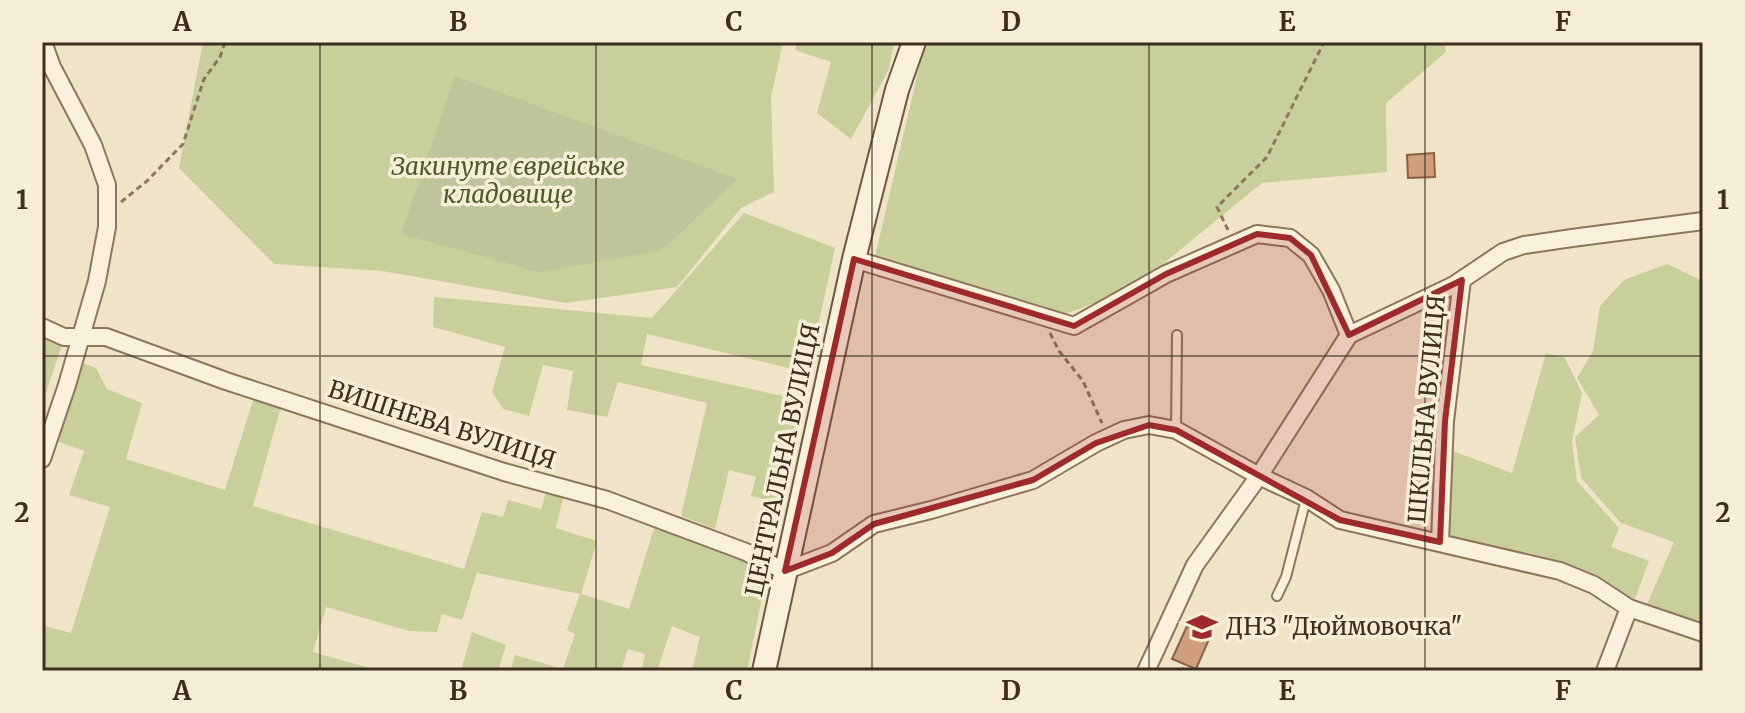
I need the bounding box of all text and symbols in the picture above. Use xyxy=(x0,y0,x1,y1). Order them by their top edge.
text: A xyxy=(172,5,192,38)
text: B xyxy=(449,5,467,38)
text: C xyxy=(725,5,743,38)
text: D xyxy=(1001,5,1021,38)
text: E xyxy=(1279,5,1296,38)
text: F xyxy=(1555,5,1571,38)
park label: Закинуте єврейське кладовище xyxy=(391,151,625,210)
text: 1 xyxy=(16,183,28,216)
text: 1 xyxy=(1717,183,1729,216)
street label: ШКІЛЬНА ВУЛИЦЯ xyxy=(1401,293,1452,525)
street label: ЦЕНТРАЛЬНА ВУЛИЦЯ xyxy=(738,320,827,599)
street label: ВИШНЕВА ВУЛИЦЯ xyxy=(324,373,560,476)
text: 2 xyxy=(14,496,30,529)
text: 2 xyxy=(1715,496,1731,529)
school or university icon: ДНЗ "Дюймовочка" xyxy=(1185,610,1219,644)
place label: ДНЗ "Дюймовочка" xyxy=(1226,611,1462,642)
text: A xyxy=(172,674,192,707)
text: B xyxy=(449,674,467,707)
text: C xyxy=(725,674,743,707)
text: D xyxy=(1001,674,1021,707)
text: E xyxy=(1279,674,1296,707)
text: F xyxy=(1555,674,1571,707)

